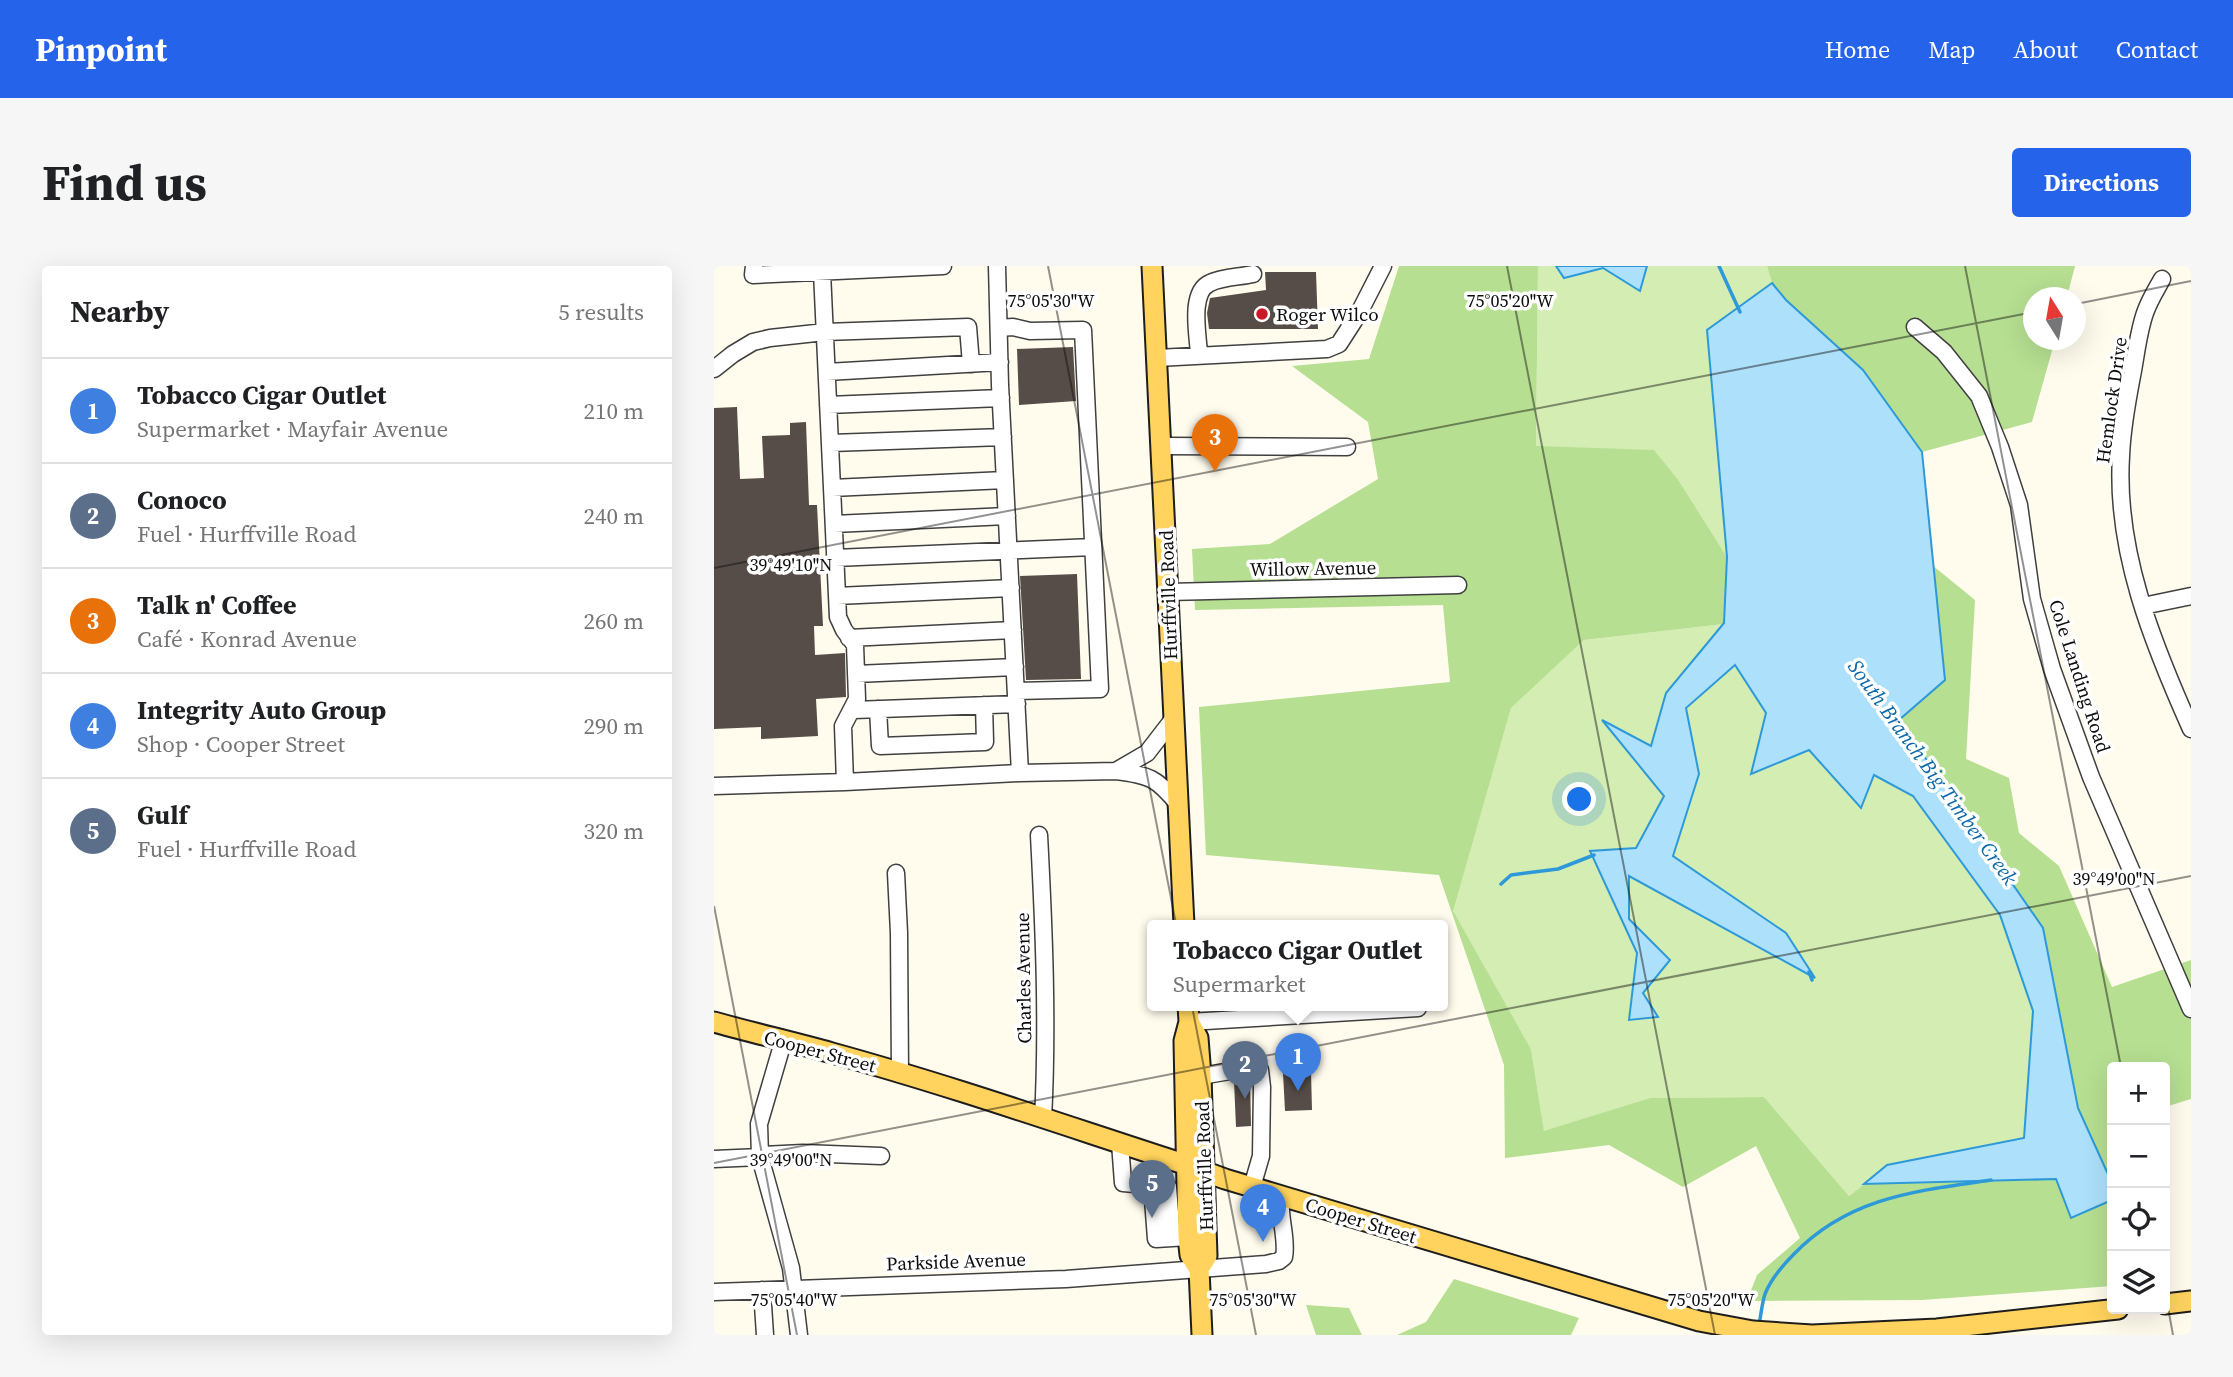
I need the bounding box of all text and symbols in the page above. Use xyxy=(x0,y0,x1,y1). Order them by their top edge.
text: Pinpoint xyxy=(35,27,167,72)
text: Home xyxy=(1825,33,1890,66)
text: Map xyxy=(1928,33,1975,66)
text: About xyxy=(2013,33,2078,66)
text: Contact xyxy=(2116,33,2198,66)
button: Directions xyxy=(2012,148,2191,217)
text: Find us xyxy=(42,149,207,216)
north arrow xyxy=(2023,287,2086,350)
text: 75°05'30"W xyxy=(1008,288,1095,313)
text: 75°05'20"W xyxy=(1467,288,1554,313)
text: Nearby xyxy=(70,291,169,332)
text: 5 results xyxy=(558,296,644,328)
place label: Roger Wilco xyxy=(1276,301,1379,327)
marker: Roger Wilco xyxy=(1254,306,1270,322)
street label: Hemlock Drive xyxy=(2089,335,2133,465)
text: Tobacco Cigar Outlet xyxy=(137,377,386,413)
text: 1 xyxy=(87,395,99,427)
text: 210 m xyxy=(583,395,644,427)
text: Supermarket · Mayfair Avenue xyxy=(137,413,448,445)
pin: 3 xyxy=(1192,414,1238,472)
text: Conoco xyxy=(137,482,227,518)
text: 2 xyxy=(87,500,99,532)
text: 240 m xyxy=(583,500,644,532)
text: Fuel · Hurffville Road xyxy=(137,518,357,550)
street label: Hurffville Road xyxy=(1153,529,1183,660)
text: 39°49'10"N xyxy=(750,552,832,577)
street label: Willow Avenue xyxy=(1249,554,1377,582)
text: Talk n' Coffee xyxy=(137,587,297,623)
street label: Cole Landing Road xyxy=(2043,596,2117,756)
text: 3 xyxy=(87,605,99,637)
text: 260 m xyxy=(583,605,644,637)
text: Café · Konrad Avenue xyxy=(137,623,357,655)
water label: South Branch Big Timber Creek xyxy=(1841,653,2025,891)
text: Integrity Auto Group xyxy=(137,692,386,728)
text: 4 xyxy=(87,710,99,742)
text: 290 m xyxy=(583,710,644,742)
text: Shop · Cooper Street xyxy=(137,728,345,760)
your location xyxy=(1562,782,1596,816)
text: Gulf xyxy=(137,797,188,833)
text: 5 xyxy=(87,815,99,847)
text: 320 m xyxy=(583,815,644,847)
text: Fuel · Hurffville Road xyxy=(137,833,357,865)
text: 39°49'00"N xyxy=(2073,866,2155,891)
street label: Charles Avenue xyxy=(1009,912,1037,1044)
popup xyxy=(1147,920,1448,1011)
text: Tobacco Cigar Outlet xyxy=(1173,932,1422,968)
text: Supermarket xyxy=(1173,968,1306,1000)
street label: Cooper Street xyxy=(761,1024,880,1079)
pin: 1 xyxy=(1275,1033,1321,1091)
pin: 2 xyxy=(1222,1041,1268,1099)
map controls xyxy=(2107,1062,2170,1314)
button: + xyxy=(2107,1062,2170,1125)
street label: Hurffville Road xyxy=(1189,1100,1219,1231)
button: − xyxy=(2107,1125,2170,1188)
text: 39°49'00"N xyxy=(750,1147,832,1172)
pin: 5 xyxy=(1129,1160,1175,1218)
pin: 4 xyxy=(1240,1184,1286,1242)
button: locate xyxy=(2107,1188,2170,1251)
street label: Cooper Street xyxy=(1302,1191,1421,1249)
street label: Parkside Avenue xyxy=(886,1246,1026,1276)
button: layers xyxy=(2107,1251,2170,1314)
text: 75°05'40"W xyxy=(751,1287,838,1312)
text: 75°05'30"W xyxy=(1210,1287,1297,1312)
text: 75°05'20"W xyxy=(1668,1287,1755,1312)

